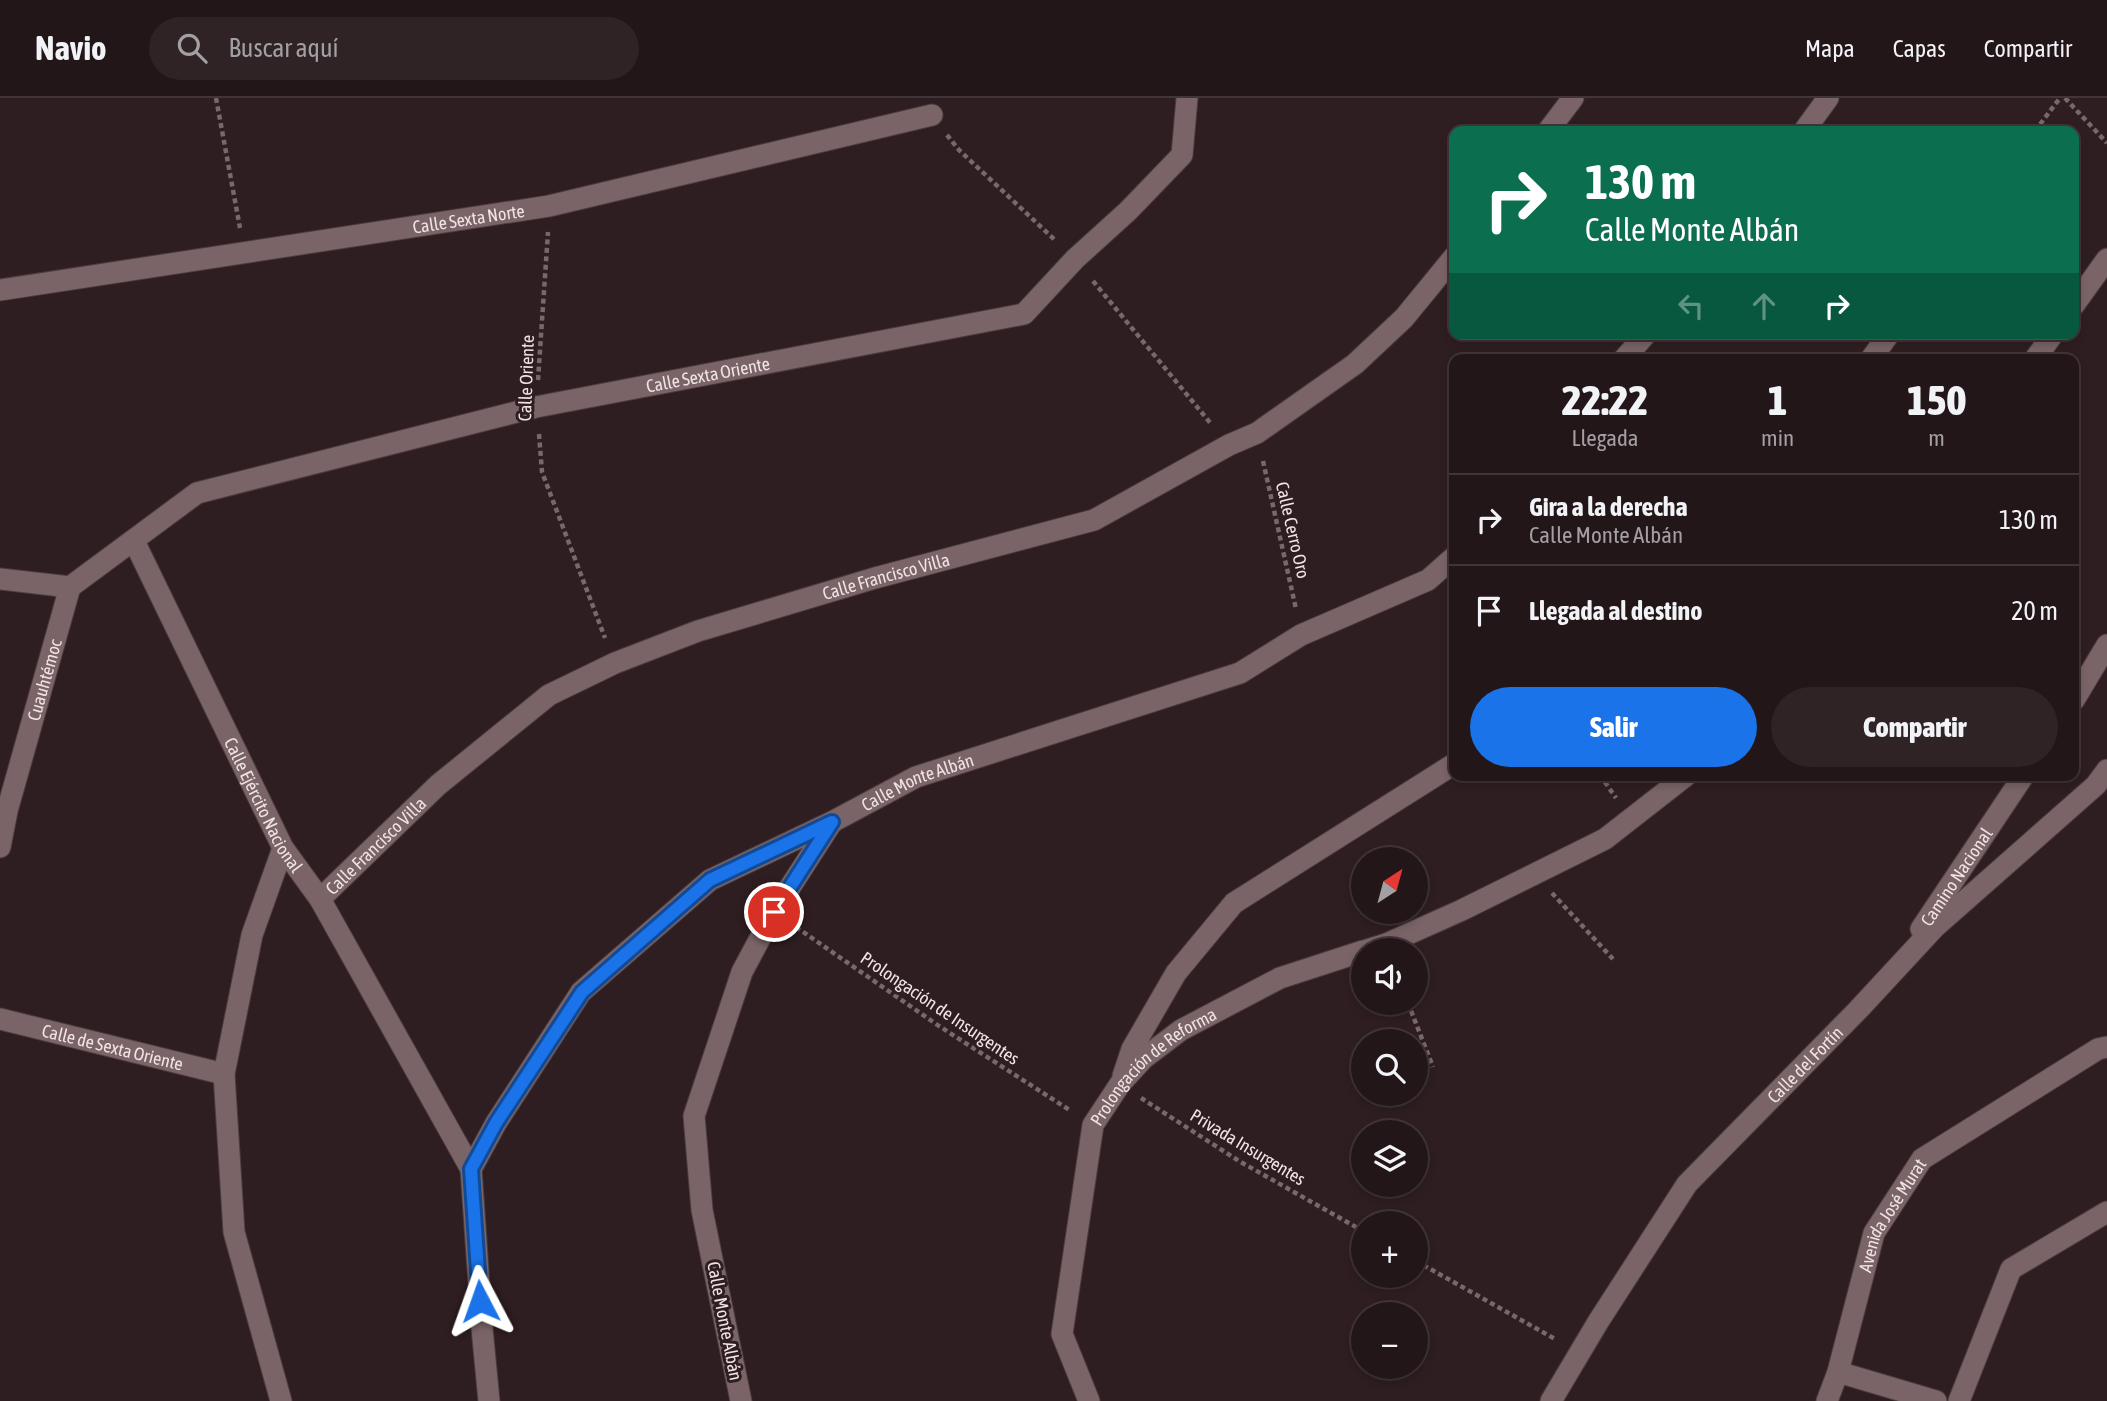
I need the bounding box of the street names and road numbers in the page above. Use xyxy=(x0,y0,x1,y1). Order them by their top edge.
street label: Calle Sexta Norte xyxy=(411,199,526,237)
street label: Calle Oriente xyxy=(514,334,538,422)
street label: Calle Sexta Oriente xyxy=(644,352,771,396)
street label: Calle Cerro Oro xyxy=(1272,480,1314,580)
street label: Calle Francisco Villa xyxy=(820,548,952,604)
street label: Cuauhtémoc xyxy=(22,636,65,723)
street label: Calle Ejército Nacional xyxy=(220,734,308,876)
street label: Calle Monte Albán xyxy=(857,749,976,815)
street label: Calle Francisco Villa xyxy=(321,792,430,899)
street label: Camino Nacional xyxy=(1916,823,1996,930)
street label: Prolongación de Insurgentes xyxy=(857,947,1023,1069)
street label: Prolongación de Reforma xyxy=(1085,1003,1220,1129)
street label: Calle de Sexta Oriente xyxy=(40,1019,185,1074)
street label: Calle del Fortín xyxy=(1762,1022,1847,1107)
street label: Privada Insurgentes xyxy=(1187,1104,1309,1190)
street label: Avenida José Murat xyxy=(1854,1154,1930,1274)
street label: Calle Monte Albán xyxy=(703,1260,747,1382)

